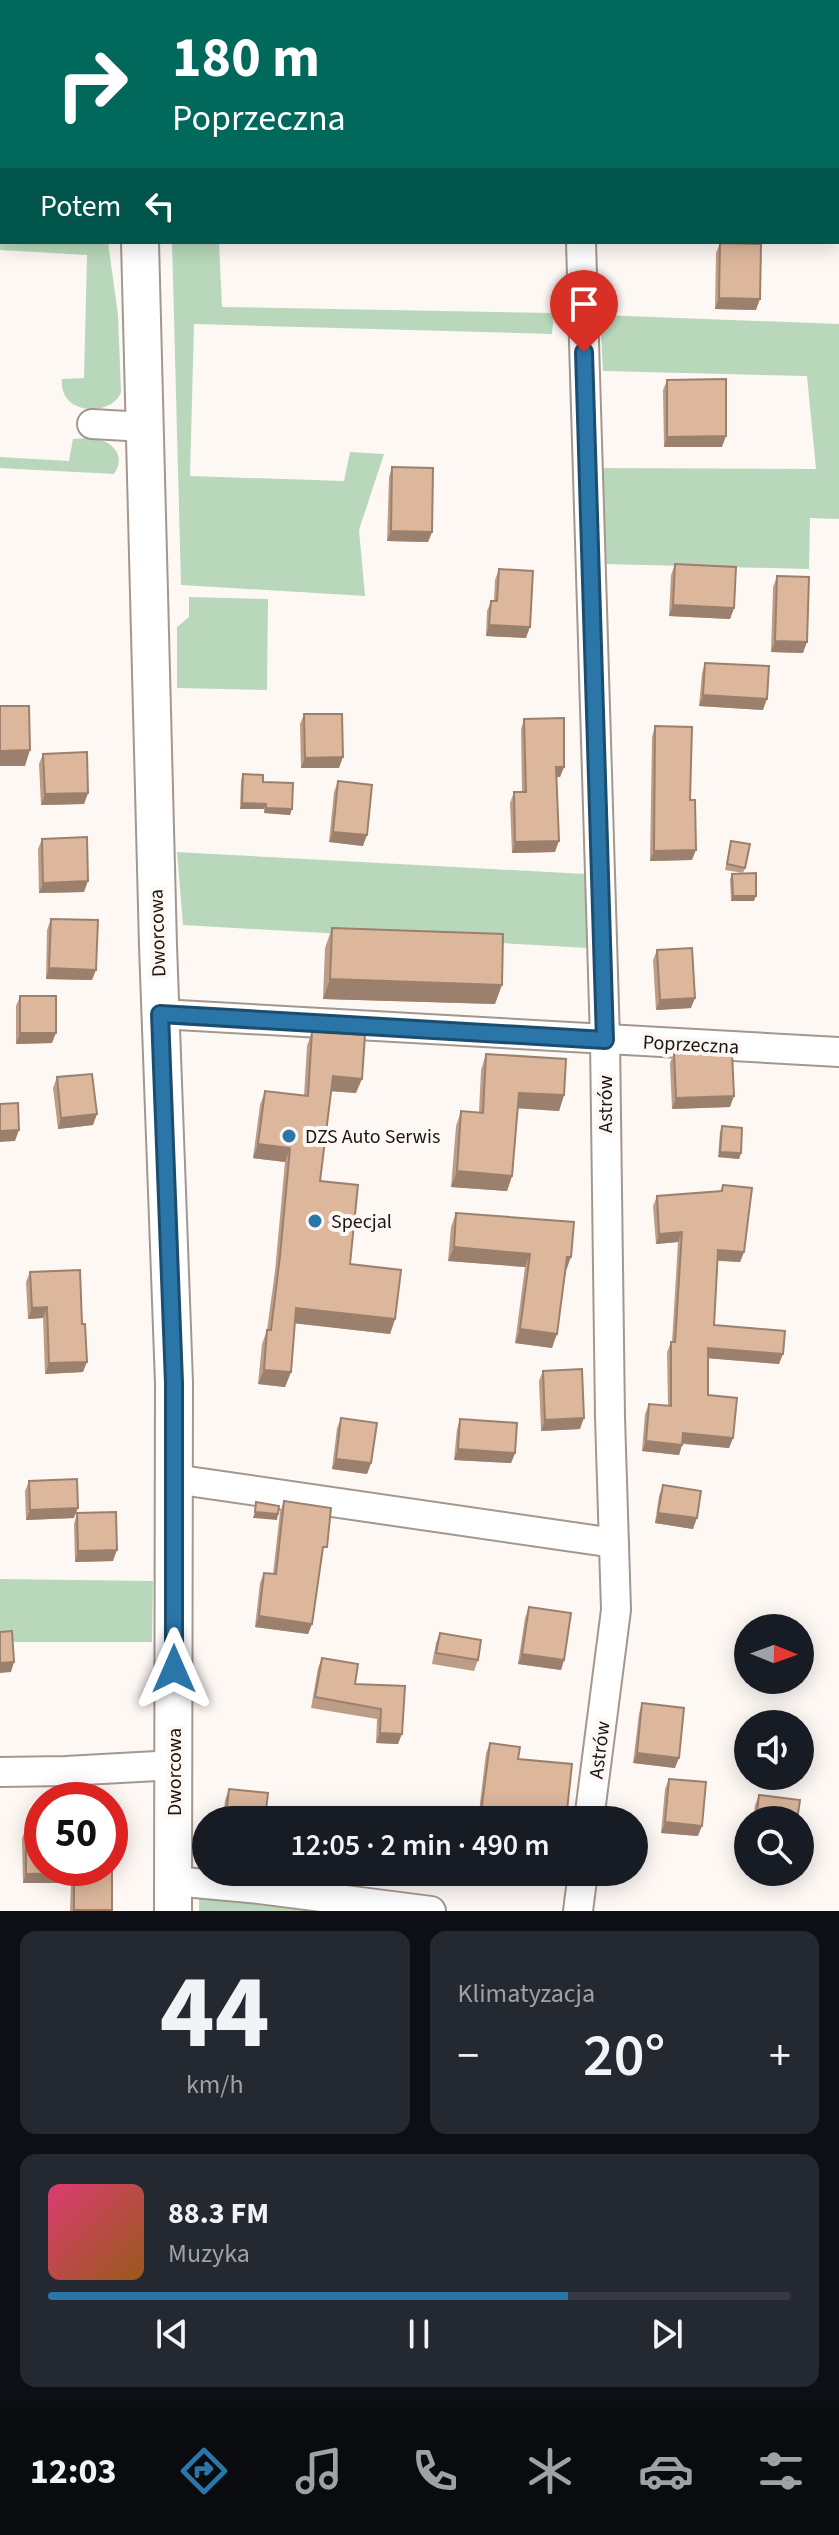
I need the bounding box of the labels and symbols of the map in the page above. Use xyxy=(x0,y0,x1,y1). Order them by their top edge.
pin xyxy=(550,270,618,352)
street label: Dworcowa xyxy=(142,889,174,977)
street label: Poprzeczna xyxy=(642,1028,740,1062)
street label: Astrów xyxy=(592,1075,620,1133)
place label: DZS Auto Serwis xyxy=(305,1123,440,1151)
marker: DZS Auto Serwis xyxy=(280,1127,298,1145)
place label: Specjal xyxy=(331,1208,392,1236)
marker: Specjal xyxy=(306,1212,324,1230)
north arrow xyxy=(734,1614,814,1694)
position arrow xyxy=(132,1627,216,1711)
street label: Astrów xyxy=(583,1720,617,1781)
street label: Dworcowa xyxy=(161,1728,189,1816)
speed limit sign: 50 xyxy=(24,1782,128,1886)

